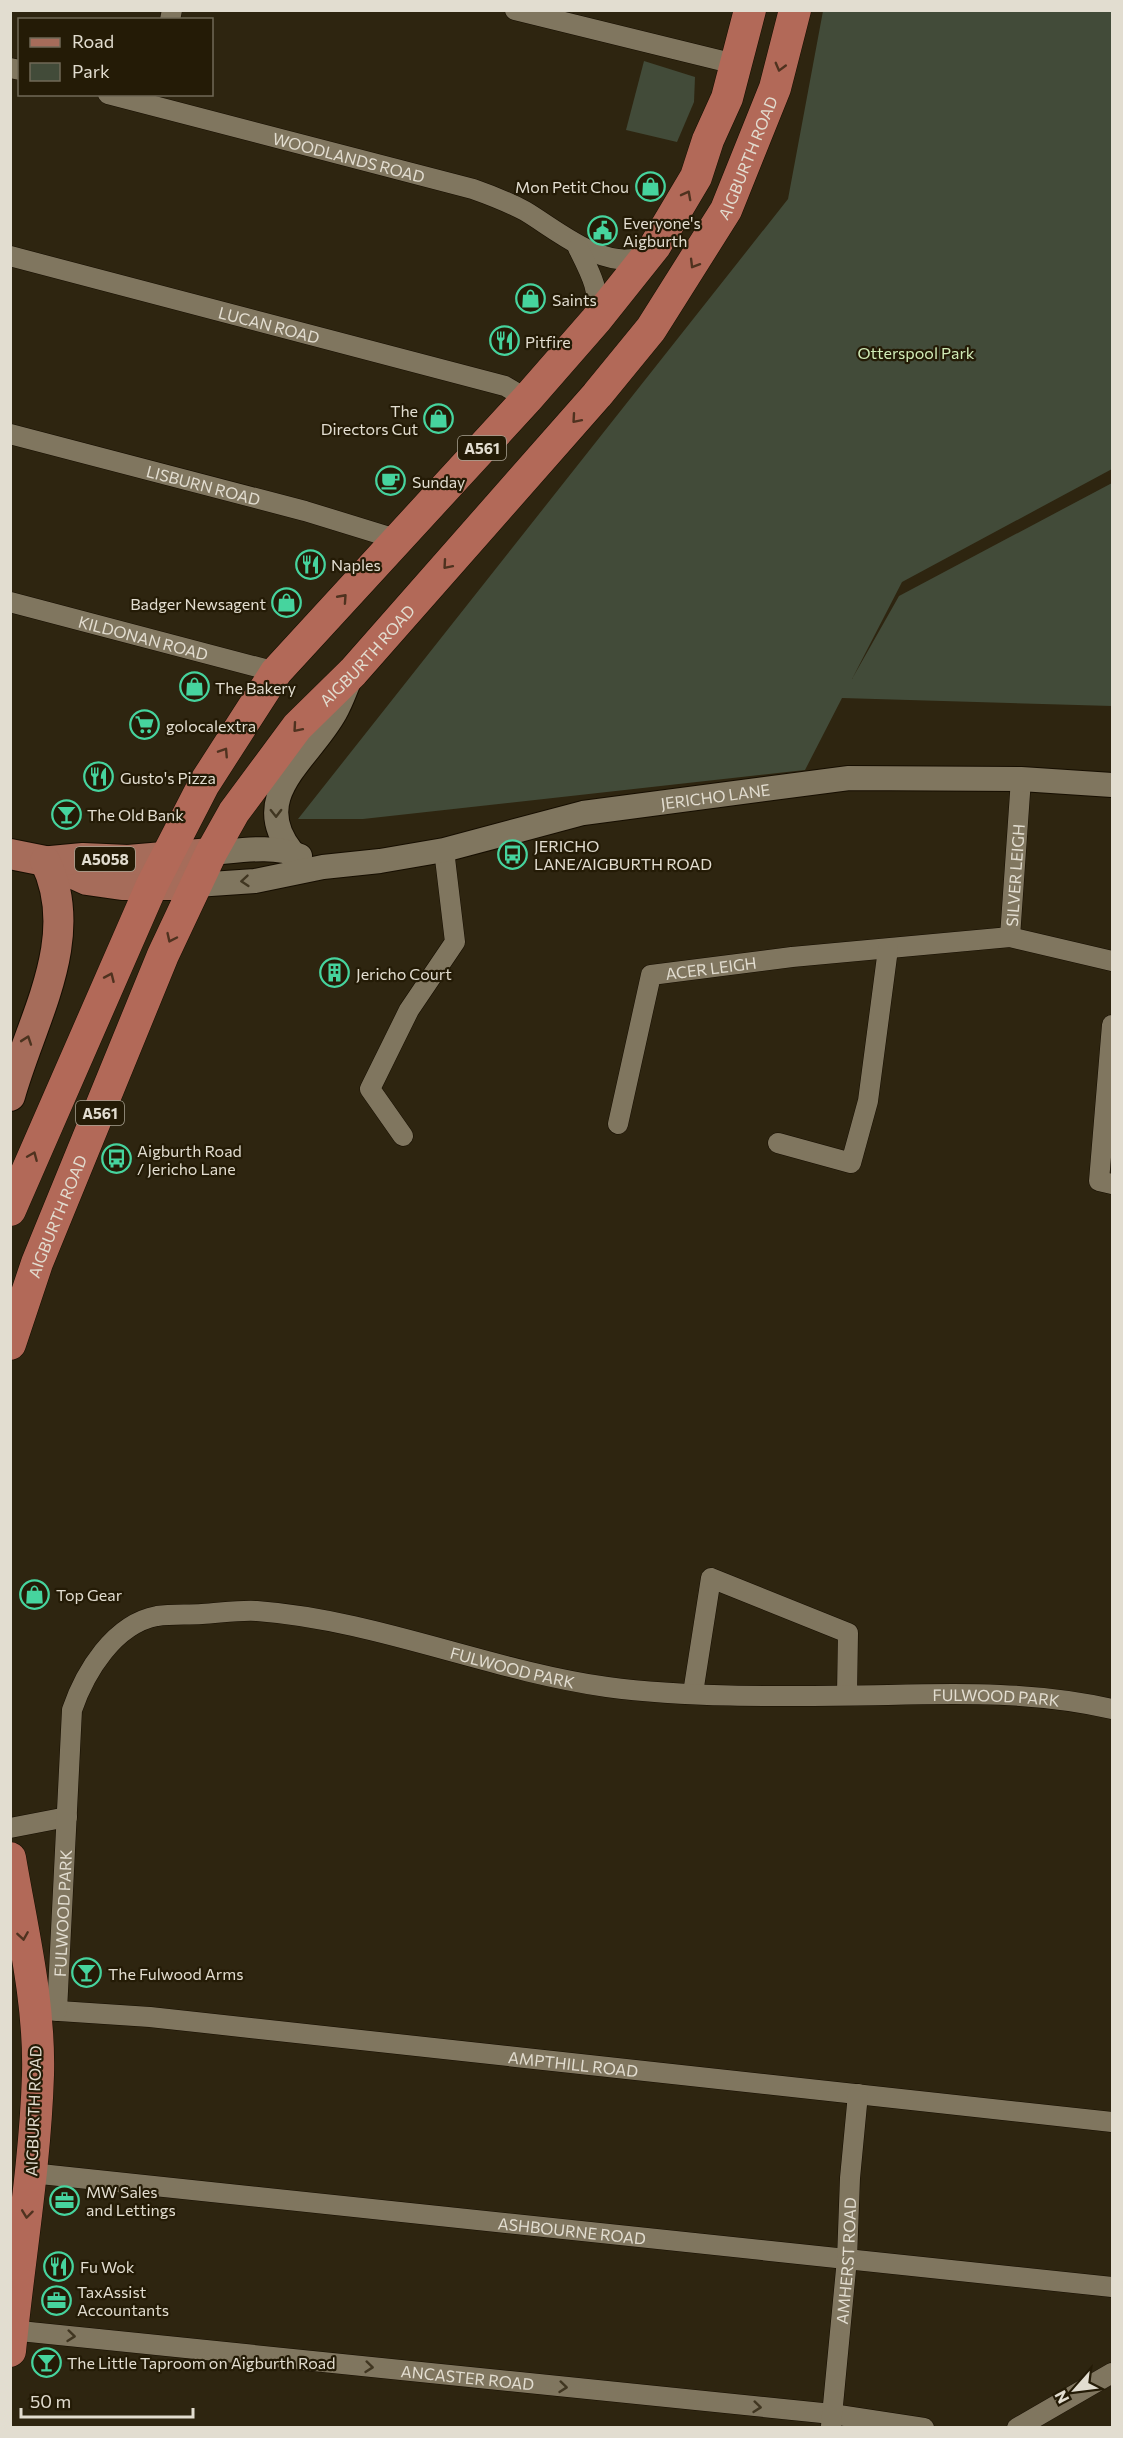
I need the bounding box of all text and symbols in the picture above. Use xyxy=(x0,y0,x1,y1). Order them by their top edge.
legend xyxy=(18,18,213,96)
text: Road xyxy=(72,30,114,52)
text: Park xyxy=(72,60,110,82)
one-way arrow xyxy=(775,62,788,72)
street label: AIGBURTH ROAD xyxy=(713,93,780,222)
street label: WOODLANDS ROAD xyxy=(271,128,427,186)
shop icon: Mon Petit Chou xyxy=(634,170,666,202)
place label: Mon Petit Chou xyxy=(515,177,629,196)
one-way arrow xyxy=(680,191,691,201)
place label: Everyone's Aigburth xyxy=(623,213,701,250)
public building icon: Everyone's Aigburth xyxy=(586,215,618,247)
one-way arrow xyxy=(689,258,701,268)
shop icon: Saints xyxy=(515,283,547,315)
place label: Saints xyxy=(552,290,597,309)
street label: LUCAN ROAD xyxy=(217,302,322,346)
restaurant icon: Pitfire xyxy=(488,325,520,357)
place label: Pitfire xyxy=(525,332,571,351)
park label: Otterspool Park xyxy=(857,343,975,362)
place label: The Directors Cut xyxy=(321,401,418,438)
shop icon: The Directors Cut xyxy=(423,403,455,435)
one-way arrow xyxy=(572,412,583,423)
road number: A561 xyxy=(458,436,506,460)
street label: LISBURN ROAD xyxy=(145,461,262,508)
cafe icon: Sunday xyxy=(375,465,407,497)
place label: Sunday xyxy=(412,472,465,491)
restaurant icon: Naples xyxy=(294,548,326,580)
place label: Naples xyxy=(331,555,381,574)
one-way arrow xyxy=(443,558,454,569)
shop icon: Badger Newsagent xyxy=(271,587,303,619)
place label: Badger Newsagent xyxy=(130,594,266,613)
one-way arrow xyxy=(336,594,347,605)
street label: AIGBURTH ROAD xyxy=(315,600,418,709)
street label: KILDONAN ROAD xyxy=(76,611,210,663)
shop icon: The Bakery xyxy=(178,671,210,703)
place label: The Bakery xyxy=(215,678,296,697)
supermarket icon: golocalextra xyxy=(129,709,161,741)
place label: golocalextra xyxy=(166,716,256,735)
one-way arrow xyxy=(293,721,304,732)
one-way arrow xyxy=(217,748,229,758)
restaurant icon: Gusto's Pizza xyxy=(83,761,115,793)
place label: Gusto's Pizza xyxy=(120,768,216,787)
street label: JERICHO LANE xyxy=(659,779,771,812)
bar icon: The Old Bank xyxy=(50,798,82,830)
place label: The Old Bank xyxy=(87,805,184,824)
one-way arrow xyxy=(270,809,282,818)
street label: SILVER LEIGH xyxy=(1001,823,1027,927)
place label: JERICHO LANE/AIGBURTH ROAD xyxy=(534,836,712,873)
bus stop icon: JERICHO LANE/AIGBURTH ROAD xyxy=(497,838,529,870)
road number: A5058 xyxy=(75,847,135,871)
one-way arrow xyxy=(241,874,250,887)
one-way arrow xyxy=(166,932,178,943)
street label: ACER LEIGH xyxy=(664,952,758,983)
building icon: Jericho Court xyxy=(319,957,351,989)
place label: Jericho Court xyxy=(356,964,452,983)
one-way arrow xyxy=(103,973,115,984)
one-way arrow xyxy=(20,1035,33,1046)
road number: A561 xyxy=(76,1101,124,1125)
place label: Aigburth Road / Jericho Lane xyxy=(137,1141,242,1178)
bus stop icon: Aigburth Road / Jericho Lane xyxy=(100,1143,132,1175)
one-way arrow xyxy=(26,1151,38,1162)
street label: AIGBURTH ROAD xyxy=(23,1152,90,1280)
shop icon: Top Gear xyxy=(19,1578,51,1610)
place label: Top Gear xyxy=(56,1585,123,1604)
street label: FULWOOD PARK xyxy=(448,1642,577,1691)
street label: FULWOOD PARK xyxy=(932,1684,1061,1709)
street label: FULWOOD PARK xyxy=(49,1849,75,1977)
one-way arrow xyxy=(17,1932,29,1941)
bar icon: The Fulwood Arms xyxy=(71,1957,103,1989)
place label: The Fulwood Arms xyxy=(108,1964,244,1983)
street label: AIGBURTH ROAD xyxy=(21,2045,45,2177)
street label: AMPTHILL ROAD xyxy=(507,2047,639,2080)
place label: MW Sales and Lettings xyxy=(86,2182,176,2219)
office icon: MW Sales and Lettings xyxy=(49,2184,81,2216)
street label: AMHERST ROAD xyxy=(831,2197,859,2325)
one-way arrow xyxy=(22,2209,34,2219)
street label: ASHBOURNE ROAD xyxy=(497,2213,647,2247)
restaurant icon: Fu Wok xyxy=(43,2250,75,2282)
place label: Fu Wok xyxy=(80,2257,135,2276)
place label: TaxAssist Accountants xyxy=(77,2282,169,2319)
office icon: TaxAssist Accountants xyxy=(40,2284,72,2316)
one-way arrow xyxy=(66,2330,75,2342)
bar icon: The Little Taproom on Aigburth Road xyxy=(30,2346,62,2378)
place label: The Little Taproom on Aigburth Road xyxy=(67,2353,335,2372)
one-way arrow xyxy=(364,2360,373,2373)
north arrow xyxy=(1045,2360,1105,2420)
street label: ANCASTER ROAD xyxy=(400,2361,535,2393)
one-way arrow xyxy=(558,2380,567,2393)
scale bar xyxy=(21,2381,194,2419)
text: N xyxy=(1050,2388,1073,2407)
text: 50 m xyxy=(30,2390,71,2412)
one-way arrow xyxy=(752,2400,761,2413)

